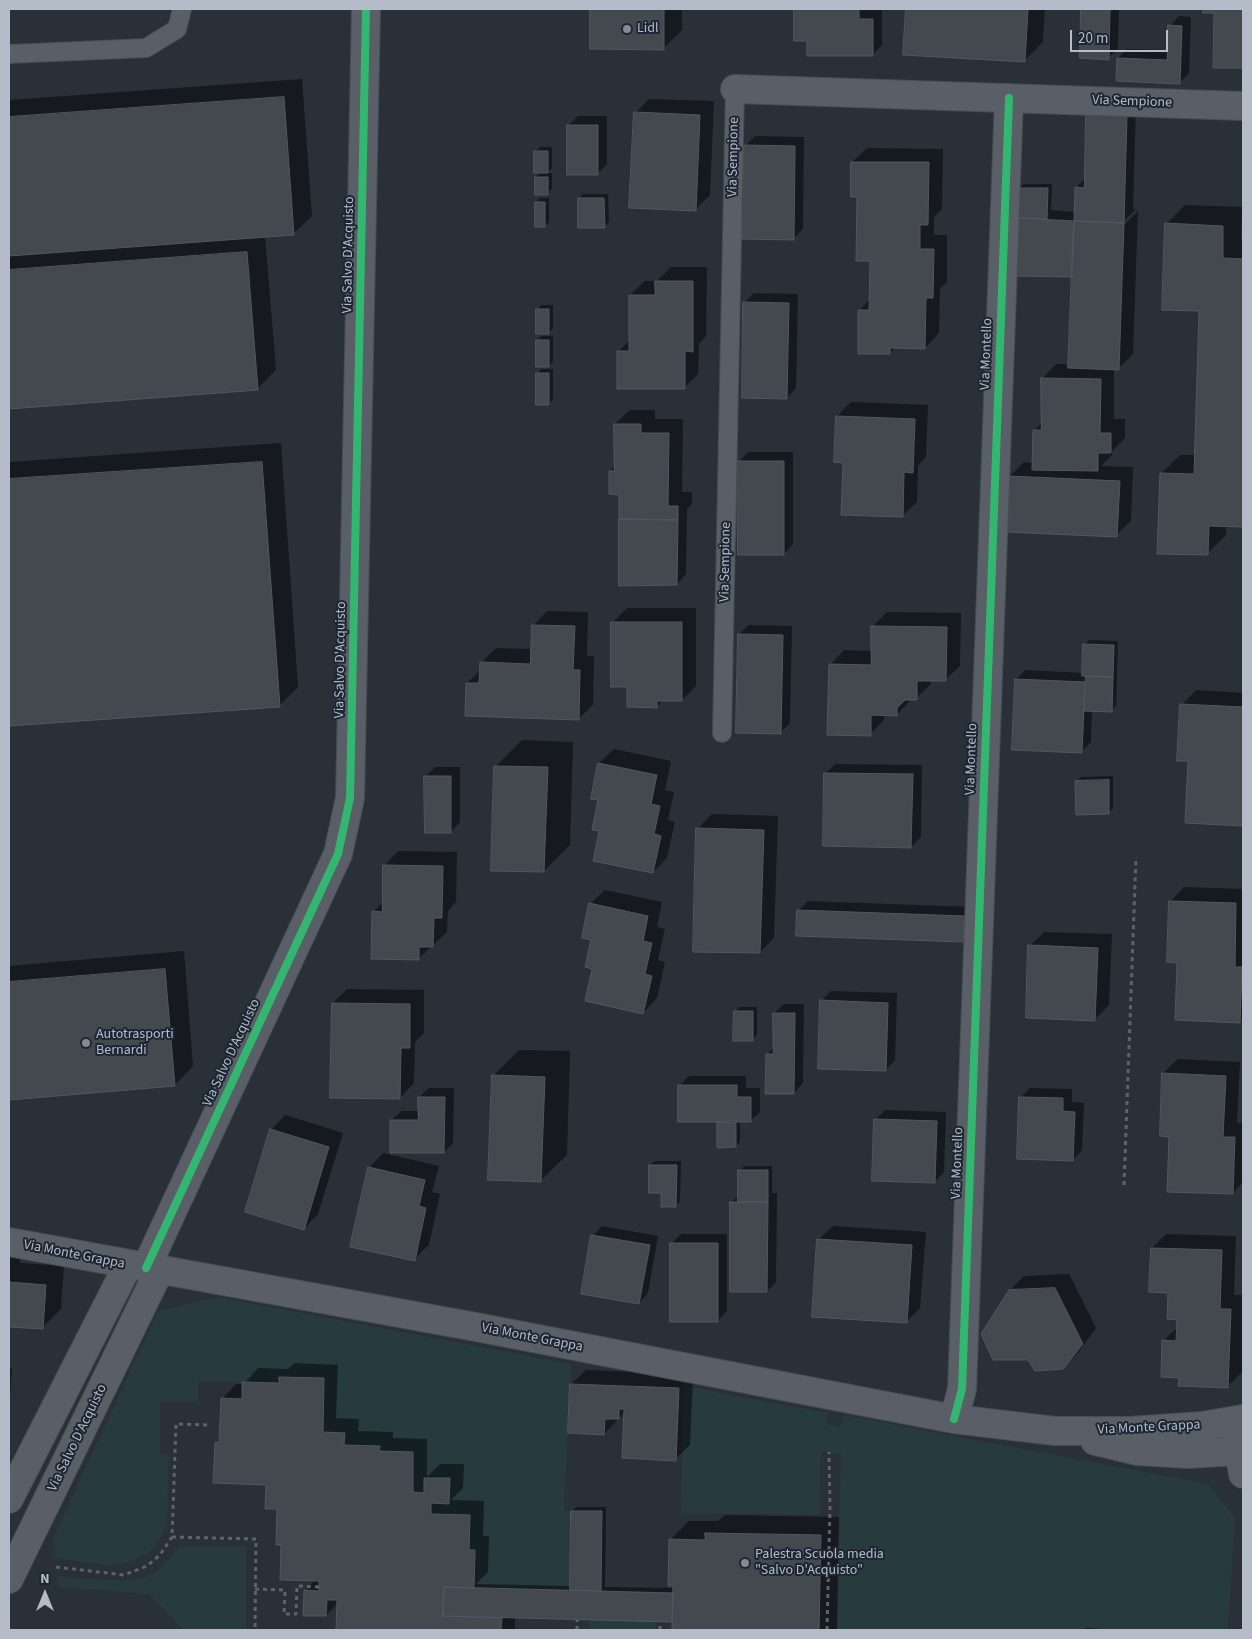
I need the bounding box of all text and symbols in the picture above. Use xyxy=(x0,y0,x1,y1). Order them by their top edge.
scale bar xyxy=(1072,20,1170,52)
place label: Lidl xyxy=(637,21,659,37)
marker: Lidl xyxy=(621,23,633,35)
text: 20 m xyxy=(1078,28,1108,49)
street label: Via Sempione xyxy=(1092,92,1172,112)
street label: Via Sempione xyxy=(725,117,743,197)
street label: Via Salvo D'Acquisto xyxy=(340,196,358,314)
street label: Via Montello xyxy=(977,318,997,390)
street label: Via Sempione xyxy=(717,522,735,602)
street label: Via Salvo D'Acquisto xyxy=(332,601,350,719)
street label: Via Montello xyxy=(962,723,982,795)
street label: Via Salvo D'Acquisto xyxy=(200,996,264,1110)
place label: Autotrasporti Bernardi xyxy=(96,1027,174,1060)
marker: Autotrasporti Bernardi xyxy=(80,1037,92,1049)
street label: Via Montello xyxy=(948,1127,968,1199)
street label: Via Monte Grappa xyxy=(22,1237,126,1273)
street label: Via Monte Grappa xyxy=(480,1320,584,1356)
street label: Via Salvo D'Acquisto xyxy=(45,1382,111,1494)
street label: Via Monte Grappa xyxy=(1097,1417,1201,1439)
place label: Palestra Scuola media "Salvo D'Acquisto" xyxy=(755,1547,884,1580)
marker: Palestra Scuola media "Salvo D'Acquisto" xyxy=(739,1557,751,1569)
north arrow xyxy=(20,1569,70,1619)
text: N xyxy=(40,1569,50,1589)

